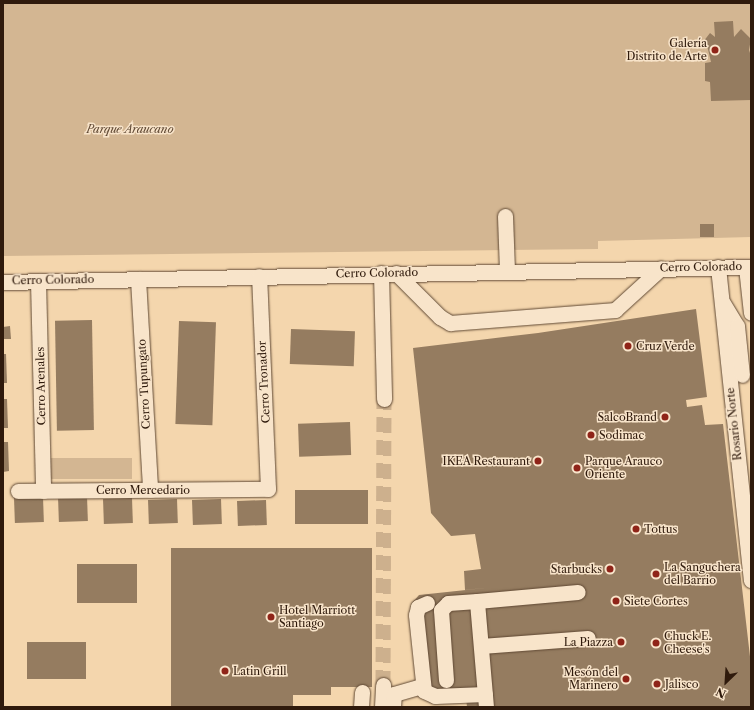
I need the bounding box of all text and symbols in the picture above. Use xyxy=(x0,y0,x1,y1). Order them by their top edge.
place label: Galería Distrito de Arte xyxy=(626,37,707,63)
marker: Galería Distrito de Arte xyxy=(710,45,720,55)
park label: Parque Araucano xyxy=(86,122,174,136)
street label: Cerro Colorado xyxy=(660,260,742,274)
street label: Cerro Colorado xyxy=(336,266,418,280)
street label: Cerro Colorado xyxy=(12,273,94,287)
street label: Cerro Tupungato xyxy=(135,338,153,430)
place label: Cruz Verde xyxy=(636,339,695,353)
street label: Cerro Tronador xyxy=(255,340,273,424)
marker: Cruz Verde xyxy=(623,341,633,351)
street label: Cerro Arenales xyxy=(34,346,48,426)
street label: Rosario Norte xyxy=(724,387,744,461)
place label: SalcoBrand xyxy=(598,410,657,424)
marker: SalcoBrand xyxy=(660,412,670,422)
place label: Sodimac xyxy=(599,428,644,442)
marker: Sodimac xyxy=(586,430,596,440)
place label: IKEA Restaurant xyxy=(442,454,530,468)
place label: Parque Arauco Oriente xyxy=(585,455,663,481)
marker: IKEA Restaurant xyxy=(533,456,543,466)
marker: Parque Arauco Oriente xyxy=(572,463,582,473)
street label: Cerro Mercedario xyxy=(96,483,190,497)
place label: Tottus xyxy=(644,522,677,536)
marker: Tottus xyxy=(631,524,641,534)
place label: La Sanguchera del Barrio xyxy=(664,561,741,587)
place label: Starbucks xyxy=(551,562,602,576)
marker: Starbucks xyxy=(605,564,615,574)
marker: La Sanguchera del Barrio xyxy=(651,569,661,579)
place label: Siete Cortes xyxy=(624,594,688,608)
marker: Siete Cortes xyxy=(611,596,621,606)
place label: Hotel Marriott Santiago xyxy=(279,604,355,630)
marker: Hotel Marriott Santiago xyxy=(266,612,276,622)
place label: Chuck E. Cheese's xyxy=(664,630,712,656)
place label: La Piazza xyxy=(564,635,613,649)
marker: La Piazza xyxy=(616,637,626,647)
marker: Chuck E. Cheese's xyxy=(651,638,661,648)
north arrow xyxy=(706,662,746,702)
place label: Latin Grill xyxy=(233,664,286,678)
marker: Latin Grill xyxy=(220,666,230,676)
place label: Mesón del Marinero xyxy=(564,666,618,692)
marker: Mesón del Marinero xyxy=(621,674,631,684)
place label: Jalisco xyxy=(665,677,698,691)
marker: Jalisco xyxy=(652,679,662,689)
text: N xyxy=(714,685,728,701)

